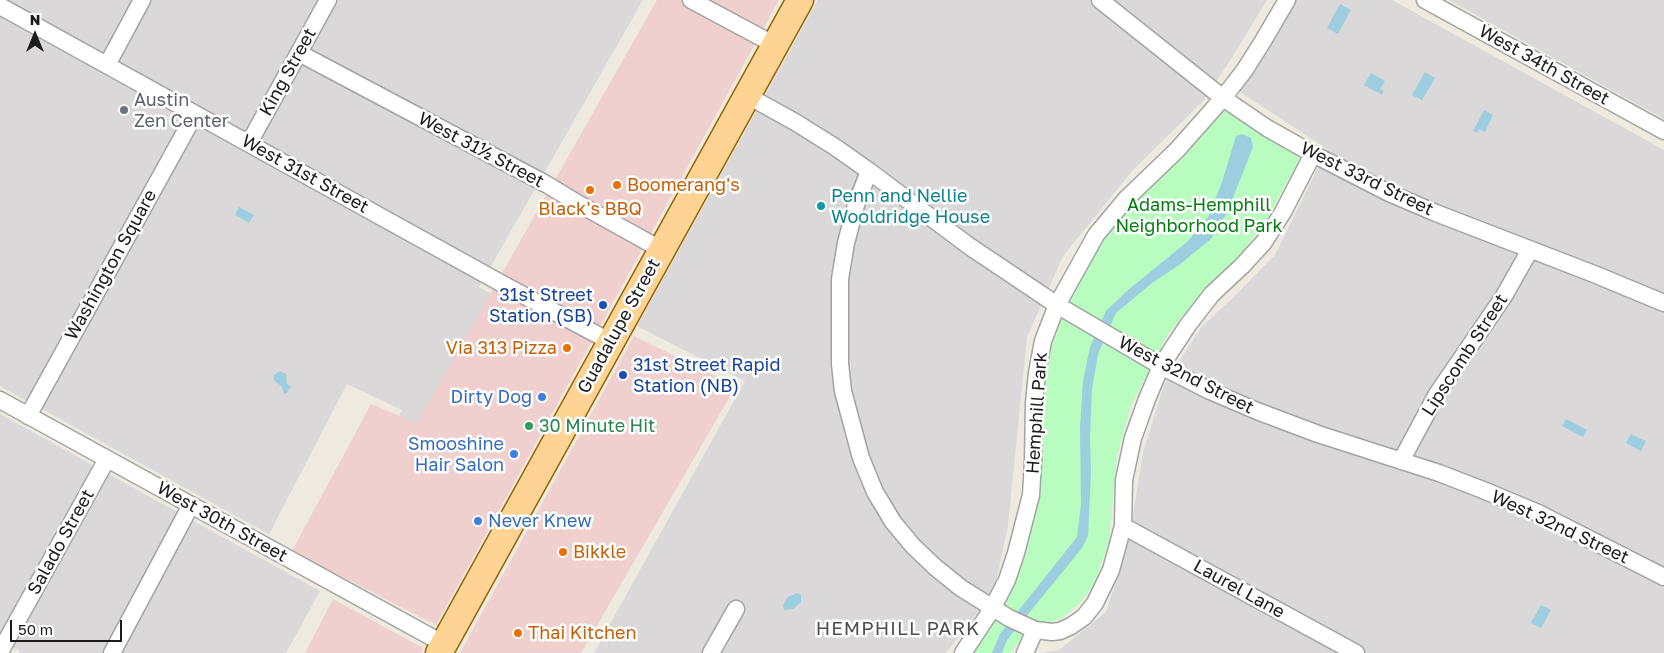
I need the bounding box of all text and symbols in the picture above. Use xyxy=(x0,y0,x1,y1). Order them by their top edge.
north arrow xyxy=(10,10,60,60)
text: N xyxy=(30,11,40,28)
street label: West 34th Street xyxy=(1475,20,1613,110)
street label: King Street xyxy=(255,24,321,120)
place label: Austin Zen Center xyxy=(134,89,229,132)
marker: Austin Zen Center xyxy=(118,104,130,116)
street label: West 31½ Street xyxy=(414,108,548,192)
street label: West 31st Street xyxy=(238,130,372,218)
street label: West 33rd Street xyxy=(1297,138,1437,220)
place label: Boomerang's xyxy=(627,174,740,196)
marker: Boomerang's xyxy=(611,179,623,191)
marker: Black's BBQ xyxy=(584,184,596,196)
place label: Penn and Nellie Wooldridge House xyxy=(831,185,990,228)
street label: Washington Square xyxy=(61,186,161,344)
park label: Adams-Hemphill Neighborhood Park xyxy=(1115,194,1283,236)
place label: Black's BBQ xyxy=(538,198,642,220)
marker: Penn and Nellie Wooldridge House xyxy=(815,200,827,212)
street label: Guadalupe Street xyxy=(573,255,665,397)
place label: 31st Street Station (SB) xyxy=(489,284,593,326)
street label: Lipscomb Street xyxy=(1418,290,1512,420)
marker: 31st Street Station (SB) xyxy=(597,299,609,311)
street label: West 32nd Street xyxy=(1115,332,1257,418)
place label: Via 313 Pizza xyxy=(446,337,557,359)
marker: Via 313 Pizza xyxy=(561,342,573,354)
street label: Hemphill Park xyxy=(1022,351,1052,475)
place label: 31st Street Rapid Station (NB) xyxy=(633,354,780,396)
marker: 31st Street Rapid Station (NB) xyxy=(617,369,629,381)
place label: Dirty Dog xyxy=(451,386,532,408)
marker: Dirty Dog xyxy=(536,391,548,403)
place label: 30 Minute Hit xyxy=(539,415,655,437)
marker: 30 Minute Hit xyxy=(523,420,535,432)
place label: Smooshine Hair Salon xyxy=(408,433,504,476)
marker: Smooshine Hair Salon xyxy=(508,448,520,460)
street label: West 30th Street xyxy=(153,477,291,567)
street label: Salado Street xyxy=(23,485,99,599)
street label: West 32nd Street xyxy=(1488,486,1632,568)
place label: Never Knew xyxy=(488,510,592,532)
marker: Never Knew xyxy=(472,515,484,527)
place label: Bikkle xyxy=(573,541,626,563)
marker: Bikkle xyxy=(557,546,569,558)
street label: Laurel Lane xyxy=(1190,555,1288,623)
scale bar xyxy=(12,610,125,642)
district label: HEMPHILL PARK xyxy=(814,618,982,640)
text: 50 m xyxy=(18,620,53,638)
place label: Thai Kitchen xyxy=(528,622,637,644)
marker: Thai Kitchen xyxy=(512,627,524,639)

